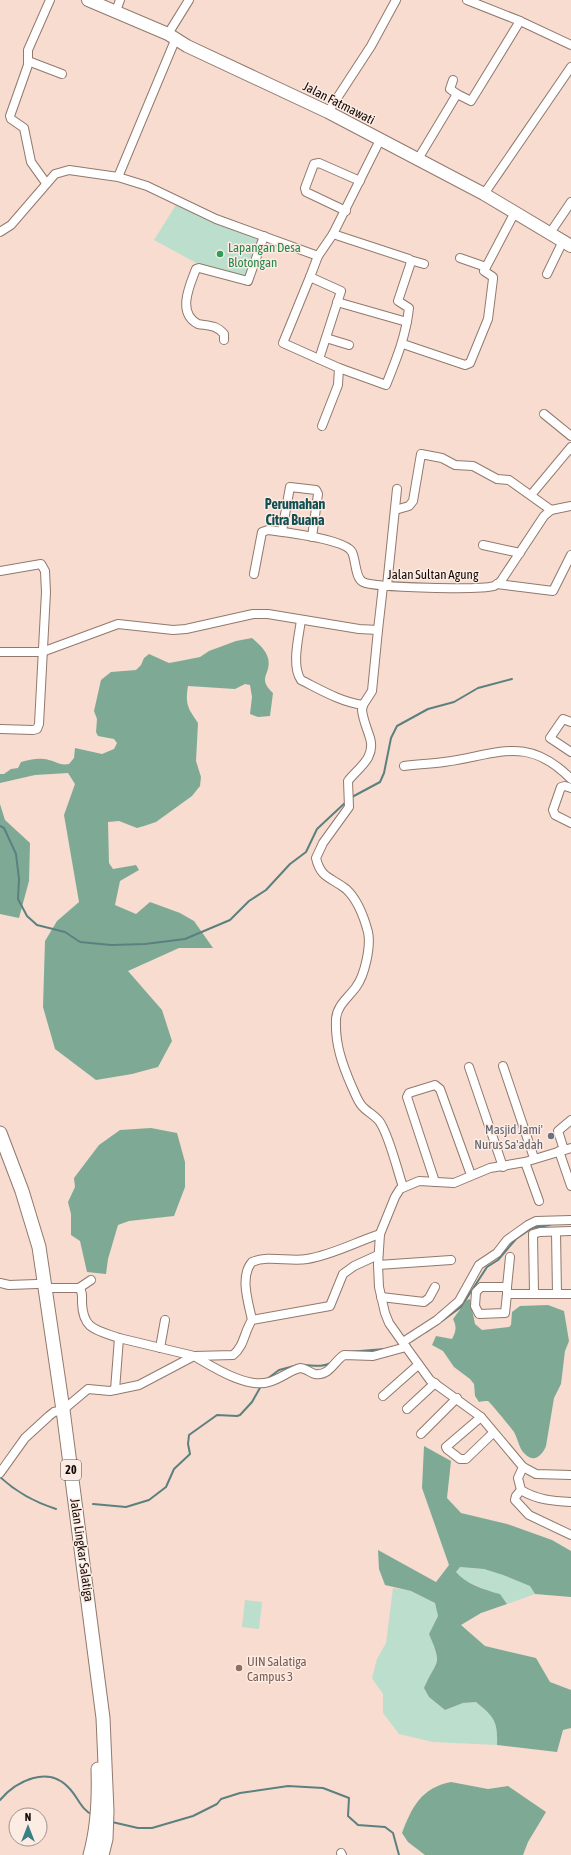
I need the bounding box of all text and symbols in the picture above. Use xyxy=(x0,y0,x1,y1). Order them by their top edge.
street label: Jalan Fatmawati xyxy=(301,79,377,127)
place label: Lapangan Desa Blotongan xyxy=(228,240,301,270)
marker: Lapangan Desa Blotongan xyxy=(215,249,225,259)
district label: Perumahan Citra Buana xyxy=(265,496,326,528)
street label: Jalan Sultan Agung xyxy=(388,567,479,582)
place label: Masjid Jami' Nurus Sa'adah xyxy=(474,1122,543,1152)
marker: Masjid Jami' Nurus Sa'adah xyxy=(546,1131,556,1141)
road number: 20 xyxy=(61,1460,81,1480)
street label: Jalan Lingkar Salatiga xyxy=(67,1497,97,1603)
place label: UIN Salatiga Campus 3 xyxy=(247,1654,307,1684)
marker: UIN Salatiga Campus 3 xyxy=(234,1663,244,1673)
north arrow xyxy=(8,1807,48,1847)
text: N xyxy=(25,1811,31,1823)

